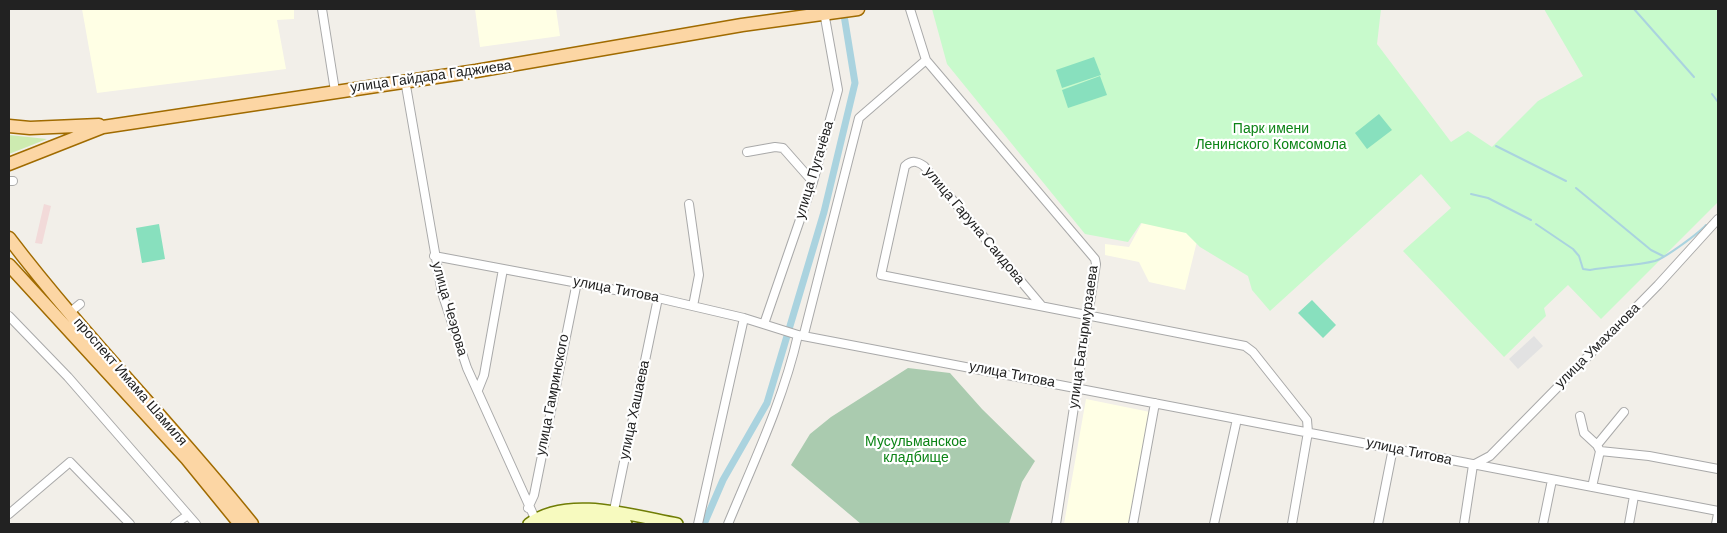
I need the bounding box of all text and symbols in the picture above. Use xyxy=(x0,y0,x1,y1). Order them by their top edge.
street label: улица Гайдара Гаджиева xyxy=(349,57,513,97)
street label: улица Пугачёва xyxy=(792,119,838,221)
park label: Парк имени Ленинского Комсомола xyxy=(1195,121,1347,154)
street label: улица Гаруна Саидова xyxy=(920,164,1028,288)
street label: улица Чеэрова xyxy=(428,260,470,358)
street label: улица Батырмурзаева xyxy=(1066,264,1102,410)
street label: улица Титова xyxy=(572,273,660,307)
street label: улица Умаханова xyxy=(1552,300,1644,392)
street label: проспект Имама Шамиля xyxy=(70,314,190,450)
street label: улица Гамринского xyxy=(533,333,573,457)
street label: улица Титова xyxy=(968,358,1056,392)
street label: улица Хашаева xyxy=(616,359,654,461)
park label: Мусульманское кладбище xyxy=(865,434,967,467)
street label: улица Титова xyxy=(1365,435,1453,469)

